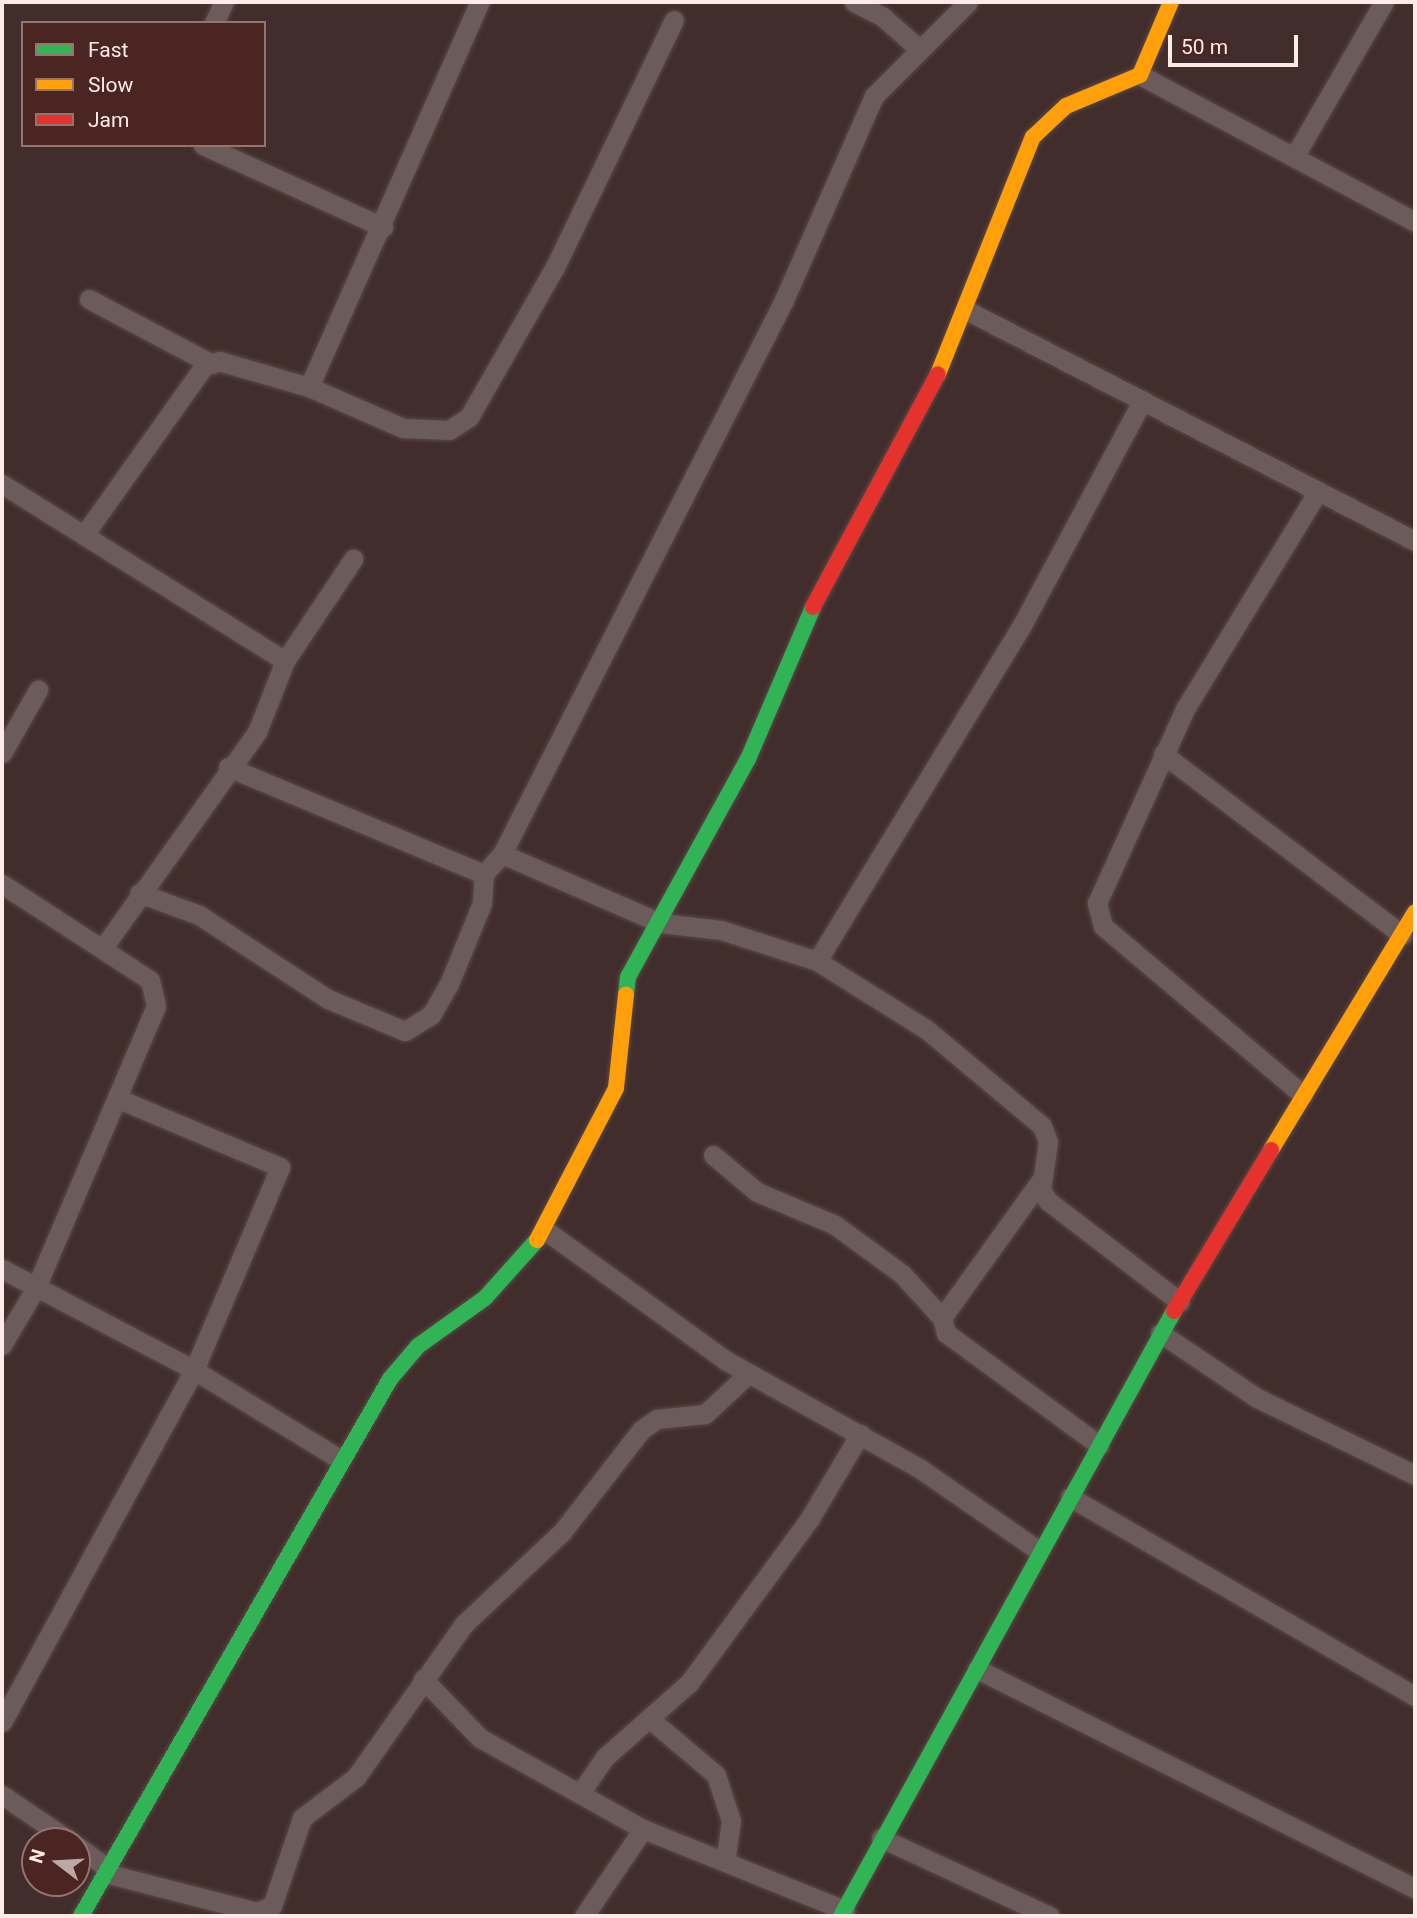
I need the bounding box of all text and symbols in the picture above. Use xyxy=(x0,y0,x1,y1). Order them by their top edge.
legend xyxy=(21,21,266,147)
scale bar xyxy=(1172,21,1302,65)
text: 50 m xyxy=(1181,35,1228,59)
text: Fast xyxy=(88,38,128,62)
text: Slow xyxy=(88,73,133,97)
text: Jam xyxy=(88,108,129,132)
north arrow xyxy=(21,1827,91,1897)
text: N xyxy=(24,1847,50,1866)

